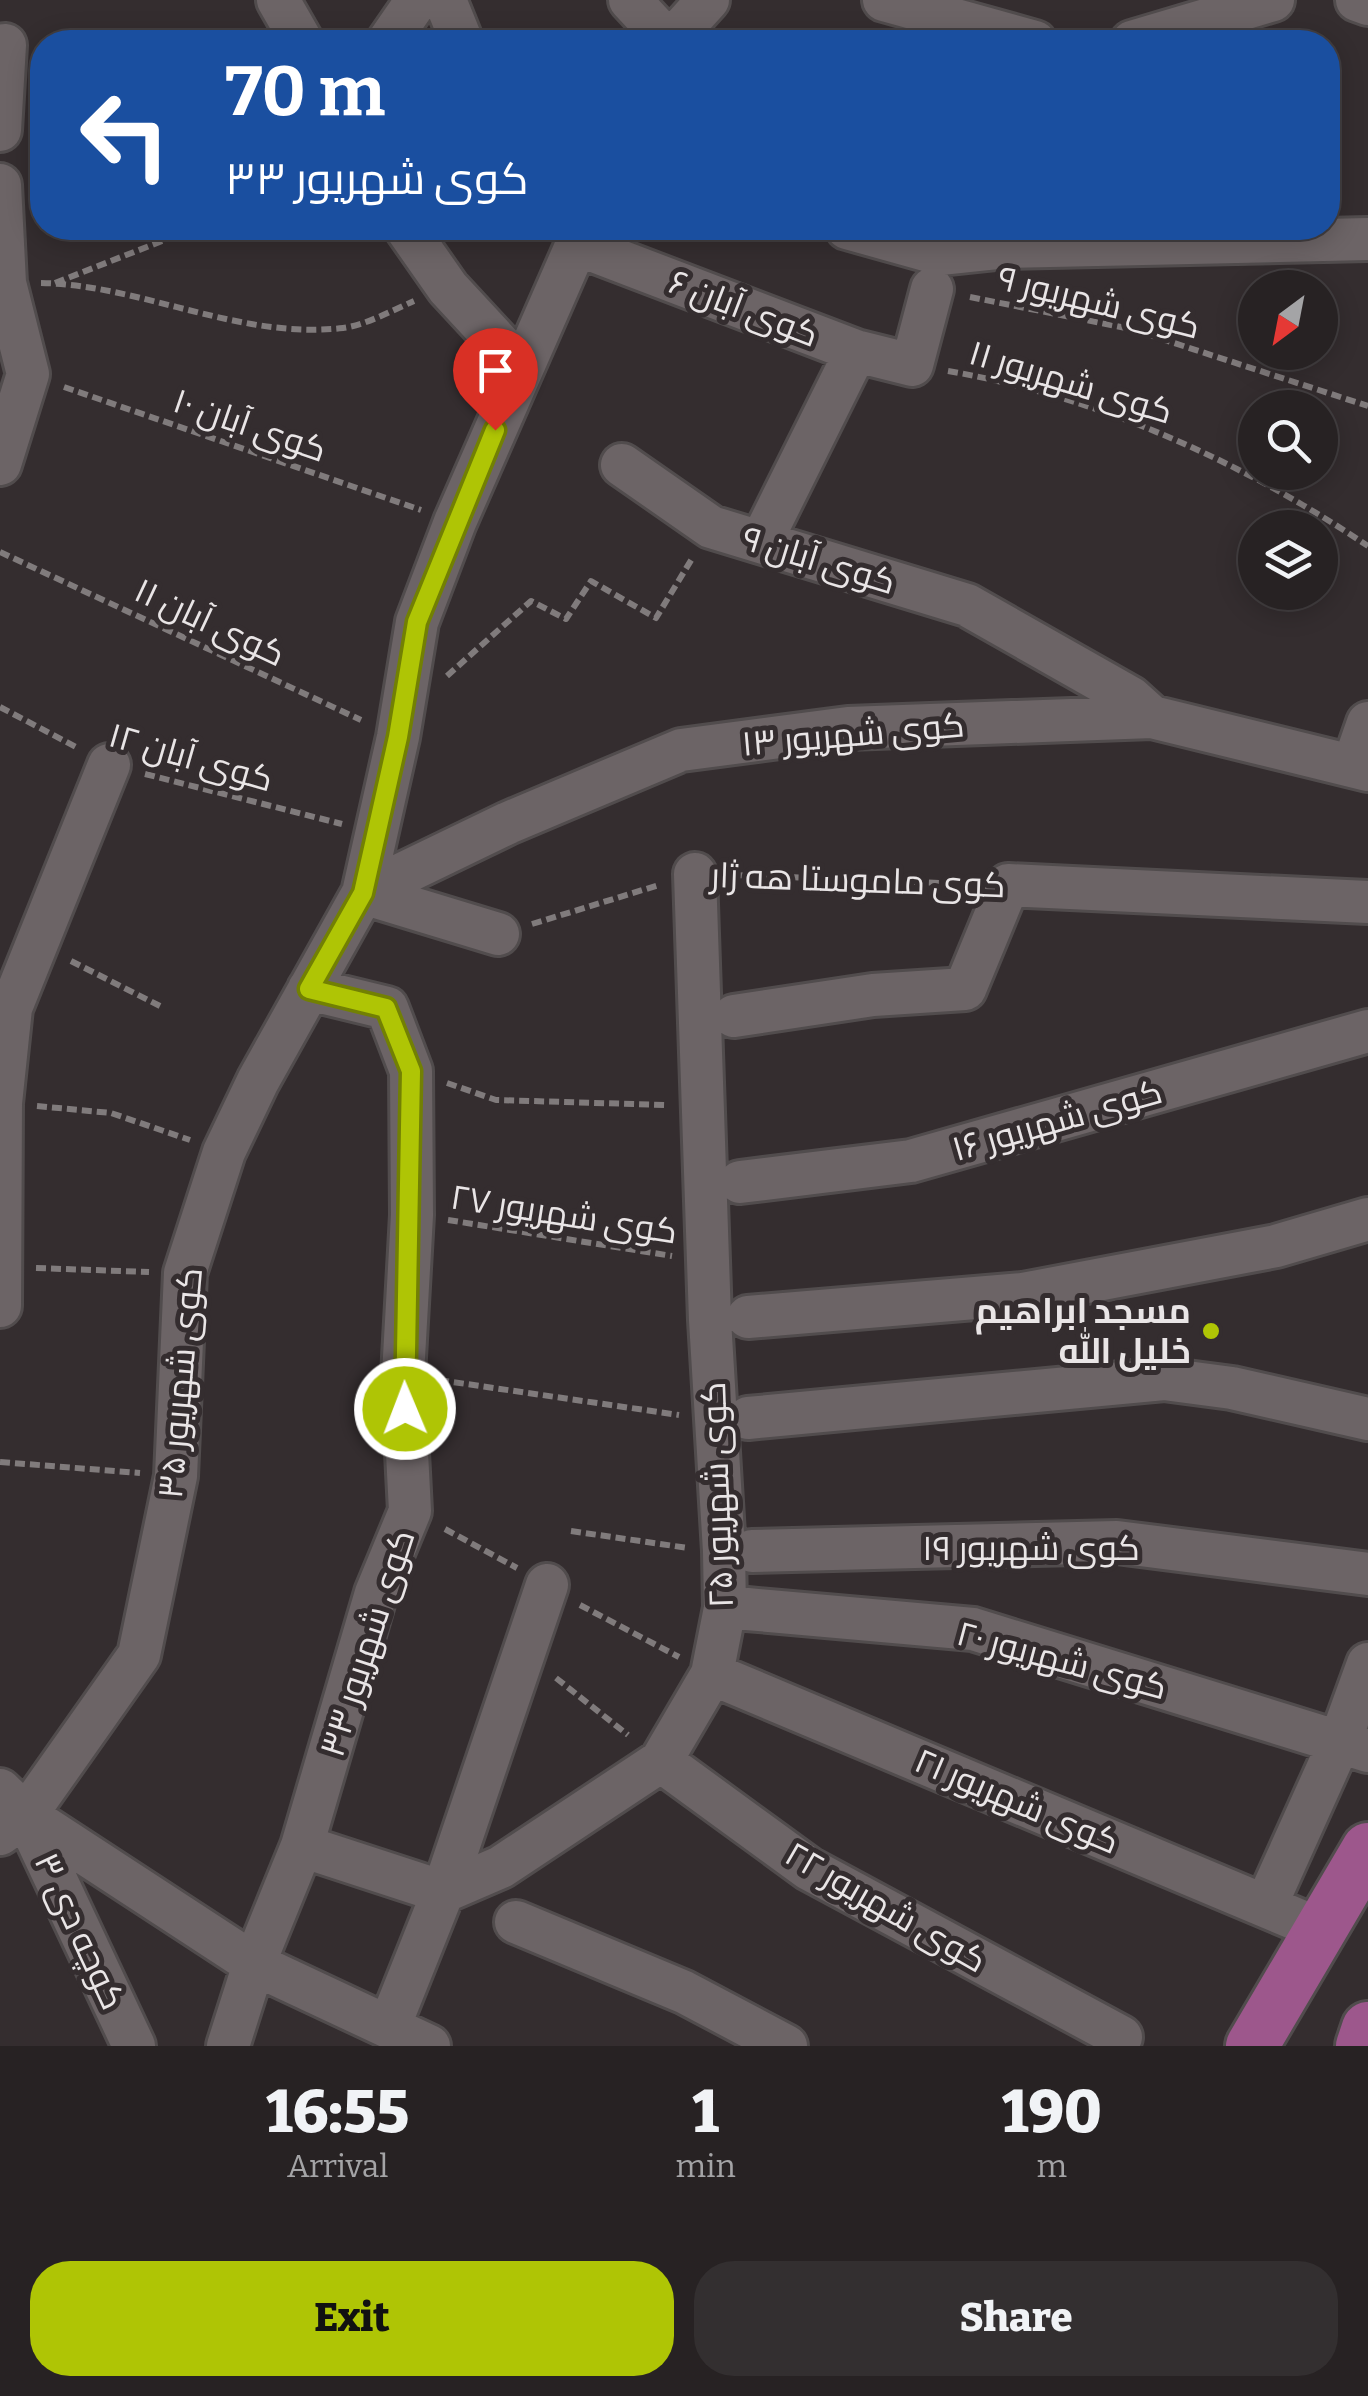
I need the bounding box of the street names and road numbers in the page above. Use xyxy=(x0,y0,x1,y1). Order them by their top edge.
street label: کوی شهریور ۹ xyxy=(994,257,1204,347)
street label: کوی آبان ۶ xyxy=(663,260,825,356)
street label: کوی شهریور ۱۱ xyxy=(964,331,1178,433)
street label: کوی آبان ۱۰ xyxy=(168,379,332,471)
street label: کوی آبان ۹ xyxy=(737,517,901,603)
street label: کوی آبان ۱۱ xyxy=(128,569,292,675)
street label: کوی شهریور ۱۳ xyxy=(740,703,966,765)
street label: کوی آبان ۱۲ xyxy=(104,714,278,800)
street label: کوی ماموستا هه ژار xyxy=(708,854,1006,906)
street label: کوی شهریور ۱۶ xyxy=(947,1070,1167,1170)
street label: کوی شهریور ۲۷ xyxy=(448,1175,680,1253)
street label: کوی شهریور ۳۵ xyxy=(149,1266,211,1500)
street label: کوی شهریور ۲۵ xyxy=(692,1381,742,1609)
street label: کوی شهریور ۳۳ xyxy=(311,1524,423,1762)
street label: کوی شهریور ۱۹ xyxy=(922,1527,1140,1569)
street label: کوی شهریور ۲۰ xyxy=(952,1612,1172,1708)
street label: کوی شهریور ۲۱ xyxy=(908,1739,1126,1863)
street label: کوی شهریور ۲۲ xyxy=(778,1832,994,1982)
street label: کوچه دی ۳ xyxy=(24,1846,134,2017)

